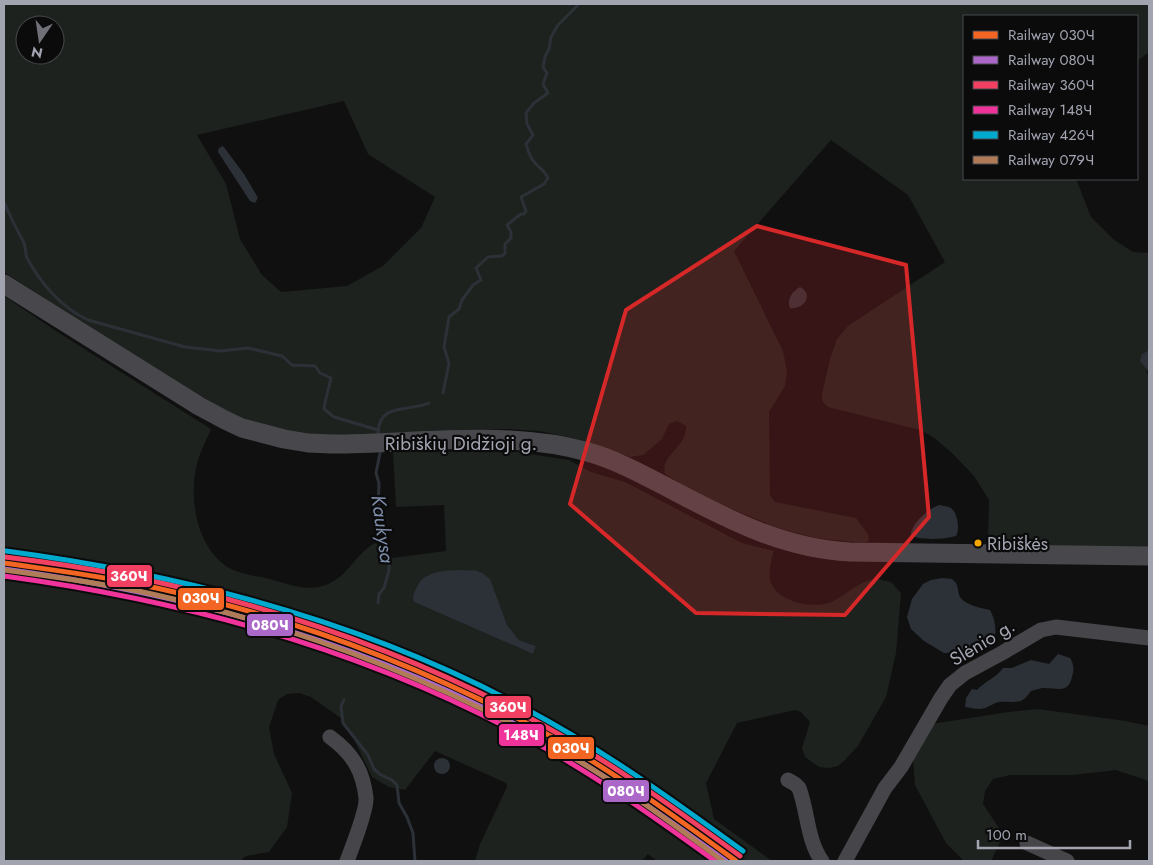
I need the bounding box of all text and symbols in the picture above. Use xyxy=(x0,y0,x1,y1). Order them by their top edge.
north arrow xyxy=(15,15,65,65)
legend xyxy=(963,15,1138,180)
text: Railway 030Ч xyxy=(1008,24,1095,46)
text: N xyxy=(29,42,45,64)
text: Railway 080Ч xyxy=(1008,49,1095,71)
text: Railway 360Ч xyxy=(1008,74,1094,96)
text: Railway 148Ч xyxy=(1008,99,1092,121)
text: Railway 426Ч xyxy=(1008,124,1095,146)
text: Railway 079Ч xyxy=(1008,149,1094,171)
street label: Ribiškių Didžioji g. xyxy=(385,430,537,457)
water label: Kaukysa xyxy=(363,493,402,565)
place label: Ribiškės xyxy=(987,531,1048,557)
marker: Ribiškės xyxy=(973,538,983,548)
line badge: 360Ч xyxy=(106,564,153,588)
text: 360Ч xyxy=(110,566,148,586)
line badge: 030Ч xyxy=(177,587,225,611)
text: 030Ч xyxy=(182,588,220,608)
street label: Slėnio g. xyxy=(944,612,1020,673)
line badge: 080Ч xyxy=(246,613,294,637)
text: 080Ч xyxy=(251,615,289,635)
line badge: 360Ч xyxy=(484,695,532,719)
text: 360Ч xyxy=(489,697,527,717)
line badge: 148Ч xyxy=(498,723,545,747)
text: 148Ч xyxy=(503,725,539,745)
line badge: 030Ч xyxy=(547,736,595,760)
text: 030Ч xyxy=(552,738,590,758)
line badge: 080Ч xyxy=(602,779,650,803)
text: 080Ч xyxy=(607,781,645,801)
scale bar xyxy=(978,818,1130,850)
text: 100 m xyxy=(986,824,1027,846)

